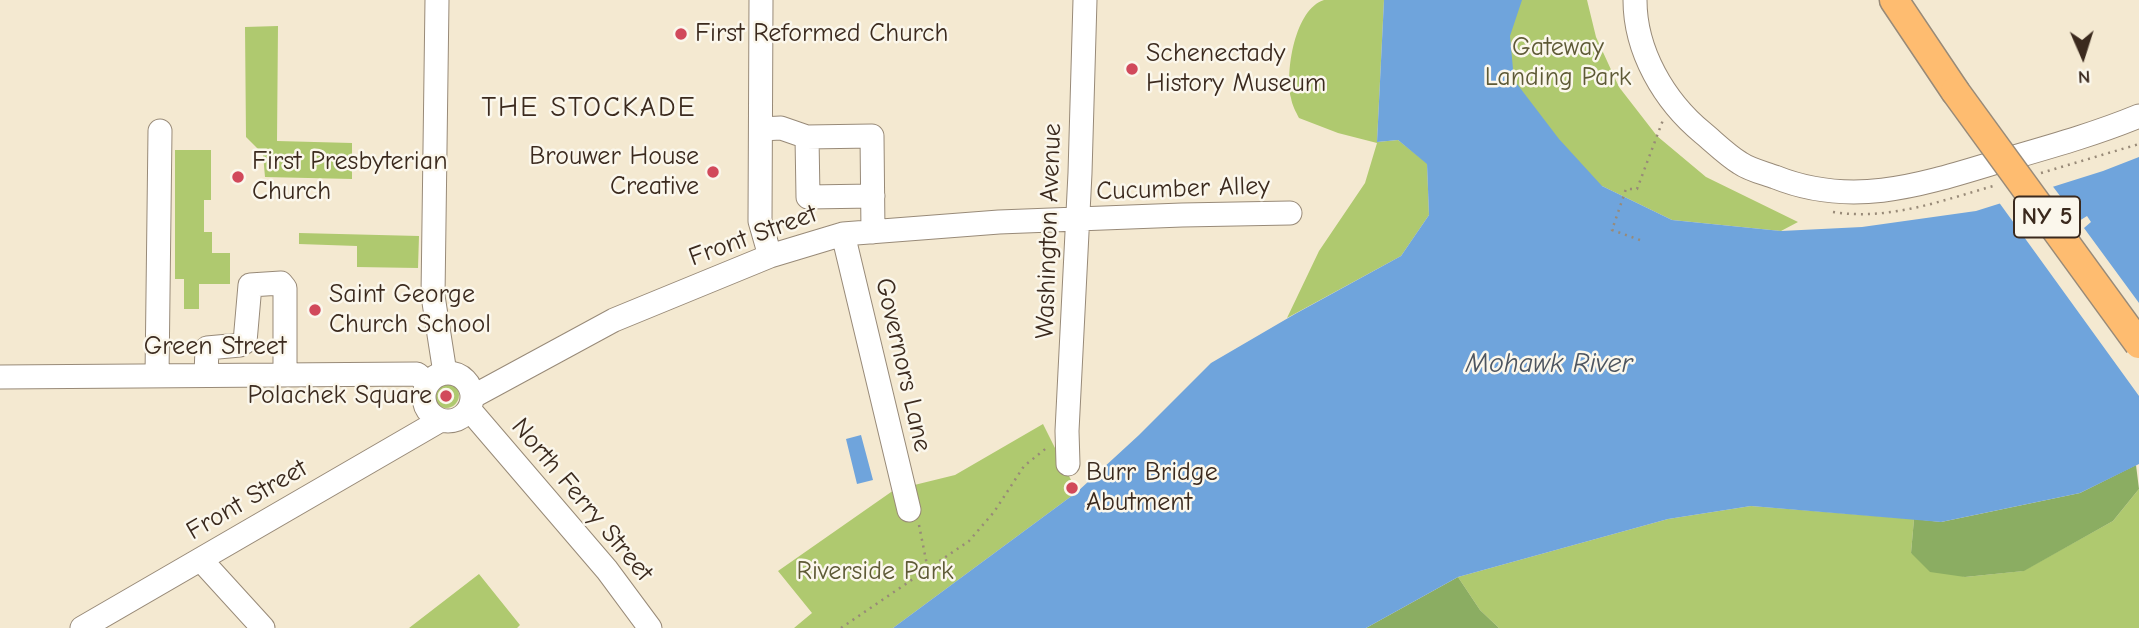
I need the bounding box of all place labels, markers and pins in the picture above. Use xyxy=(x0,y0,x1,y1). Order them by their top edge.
place label: First Reformed Church xyxy=(695,18,948,50)
marker: First Reformed Church xyxy=(673,26,689,42)
place label: Schenectady History Museum xyxy=(1146,38,1326,100)
marker: Schenectady History Museum xyxy=(1124,61,1140,77)
place label: Brouwer House Creative xyxy=(529,141,699,202)
place label: First Presbyterian Church xyxy=(252,146,448,208)
marker: Brouwer House Creative xyxy=(705,164,721,180)
marker: First Presbyterian Church xyxy=(230,169,246,185)
place label: Saint George Church School xyxy=(329,279,491,340)
marker: Saint George Church School xyxy=(307,302,323,318)
place label: Polachek Square xyxy=(248,380,432,412)
marker: Polachek Square xyxy=(438,388,454,404)
place label: Burr Bridge Abutment xyxy=(1086,457,1218,518)
marker: Burr Bridge Abutment xyxy=(1064,480,1080,496)

